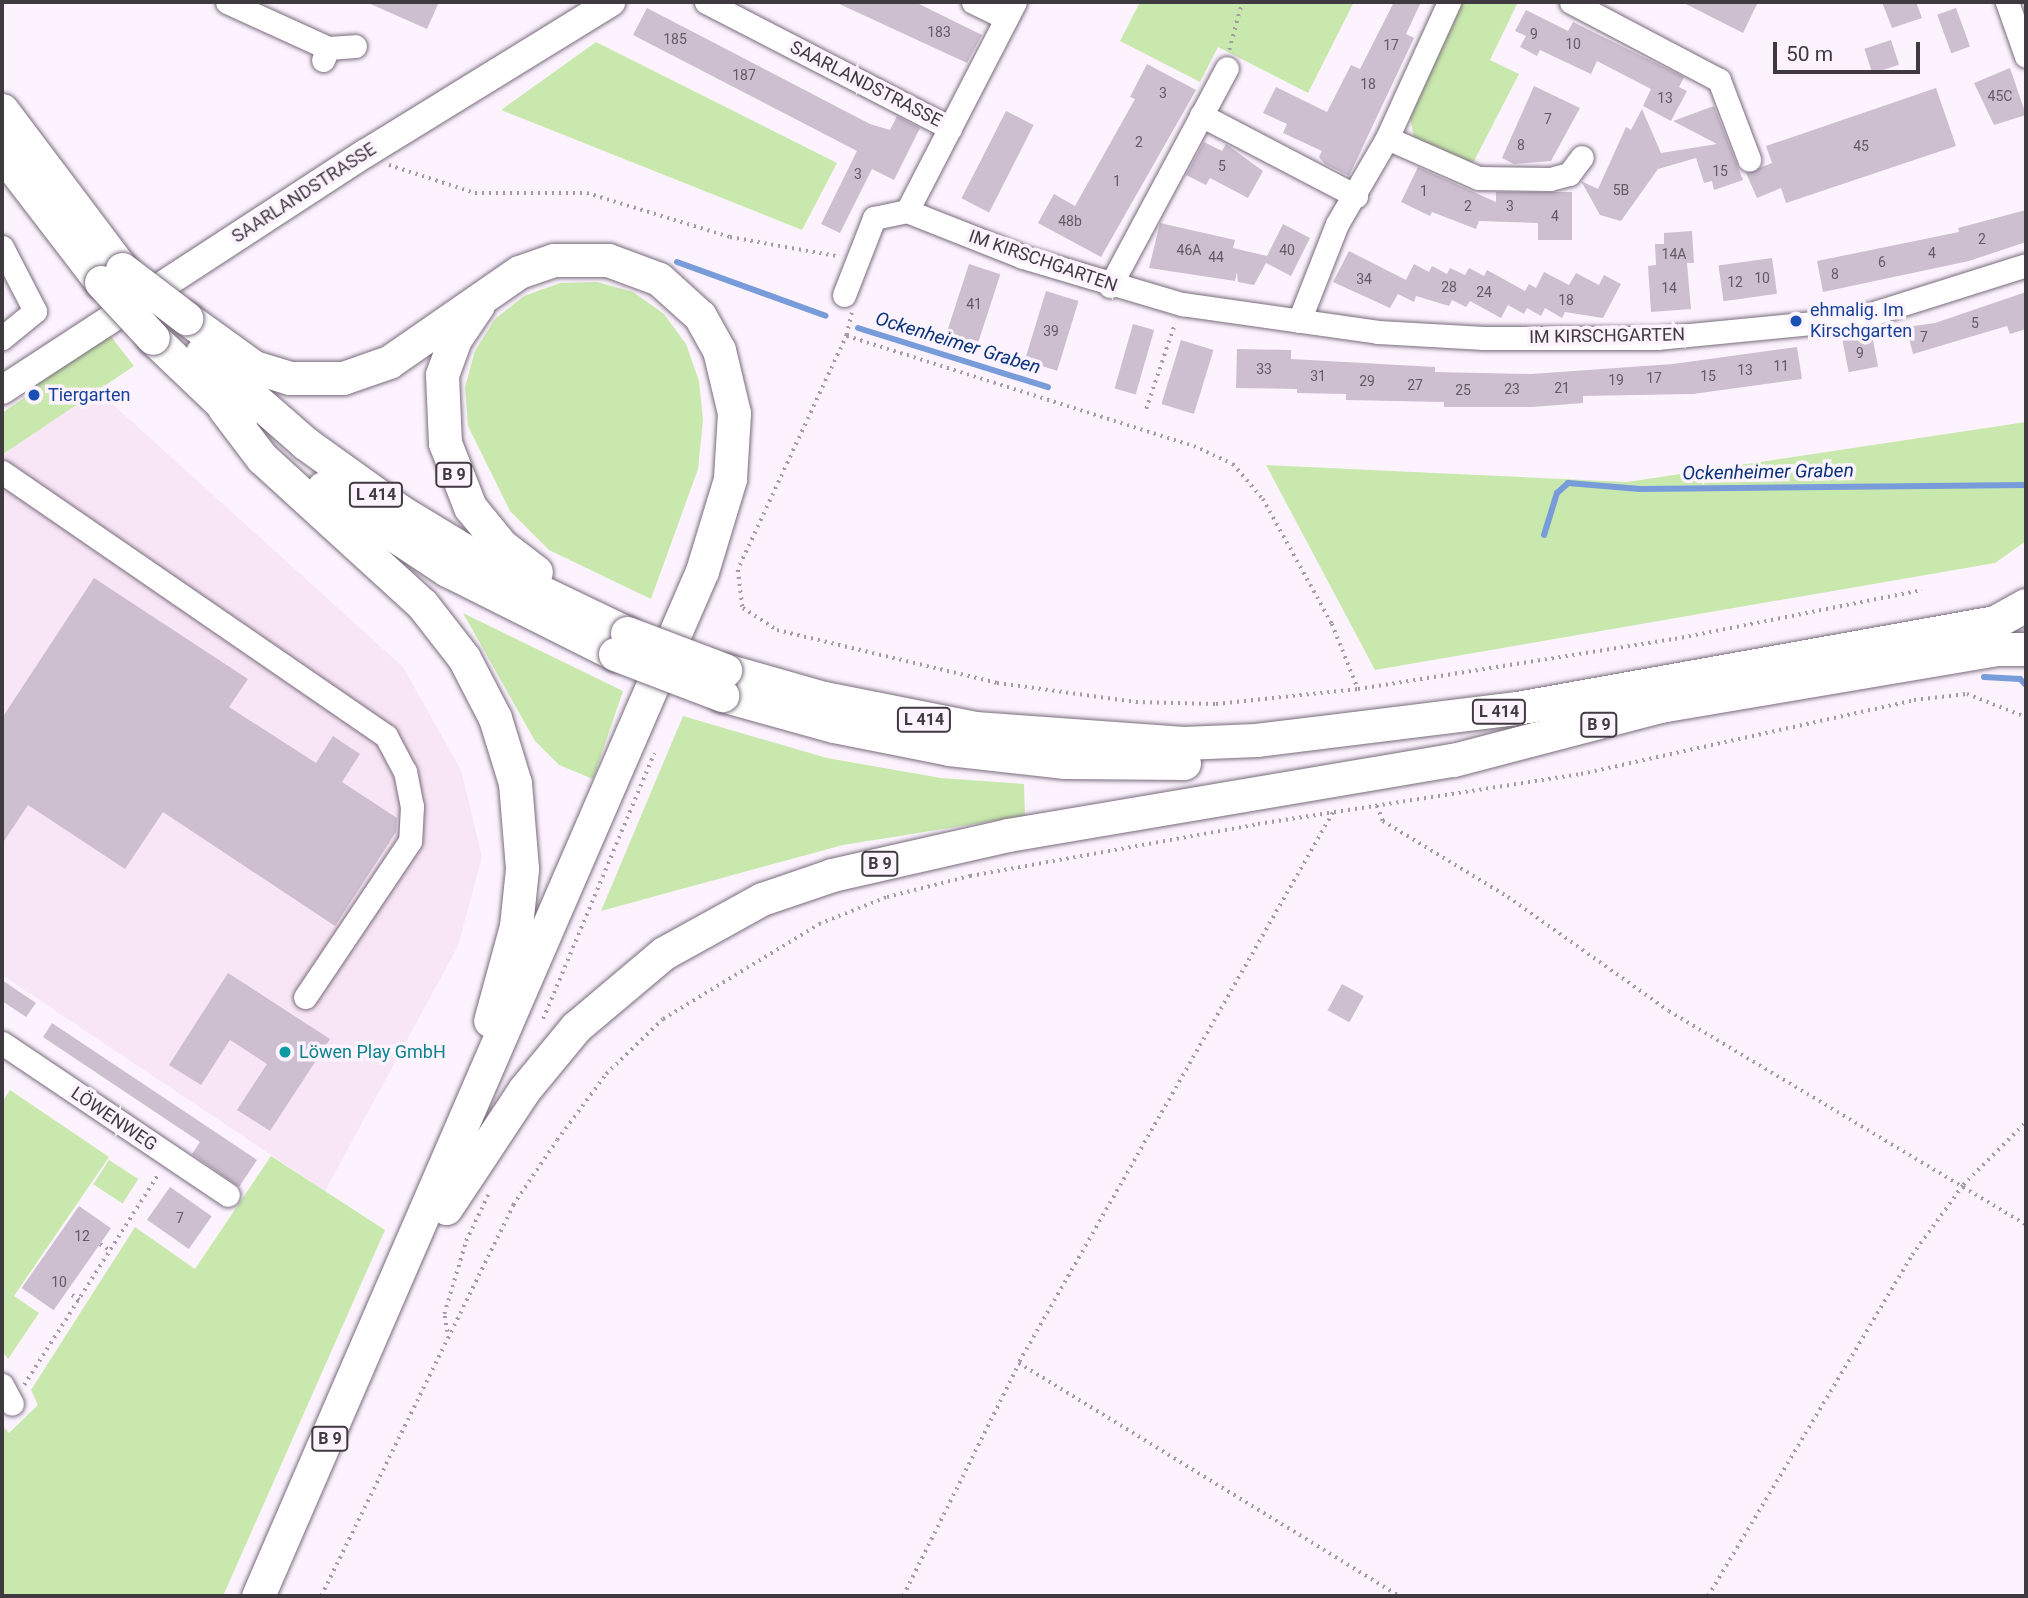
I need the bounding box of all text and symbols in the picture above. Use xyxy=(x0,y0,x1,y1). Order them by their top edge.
house number: 183 xyxy=(927,24,951,40)
house number: 9 xyxy=(1530,26,1538,42)
scale bar xyxy=(1776,28,1923,72)
house number: 185 xyxy=(663,31,687,47)
street label: SAARLANDSTRASSE xyxy=(787,36,945,132)
house number: 10 xyxy=(1565,36,1581,52)
house number: 17 xyxy=(1383,37,1399,53)
text: 50 m xyxy=(1786,42,1833,66)
house number: 187 xyxy=(732,67,756,83)
house number: 18 xyxy=(1360,76,1376,92)
house number: 3 xyxy=(1159,85,1167,101)
house number: 45C xyxy=(1988,88,2012,104)
house number: 13 xyxy=(1657,90,1673,106)
house number: 7 xyxy=(1544,111,1552,127)
house number: 2 xyxy=(1135,134,1143,150)
house number: 8 xyxy=(1517,137,1525,153)
street label: SAARLANDSTRASSE xyxy=(228,138,380,248)
house number: 45 xyxy=(1853,138,1869,154)
house number: 5 xyxy=(1218,158,1226,174)
house number: 15 xyxy=(1712,163,1728,179)
house number: 3 xyxy=(854,166,862,182)
house number: 1 xyxy=(1113,173,1121,189)
house number: 5B xyxy=(1613,182,1629,198)
house number: 1 xyxy=(1420,183,1428,199)
house number: 2 xyxy=(1464,198,1472,214)
house number: 3 xyxy=(1506,198,1514,214)
house number: 4 xyxy=(1551,208,1559,224)
house number: 48b xyxy=(1058,213,1082,229)
street label: IM KIRSCHGARTEN xyxy=(966,225,1120,297)
house number: 2 xyxy=(1978,231,1986,247)
house number: 46A xyxy=(1177,242,1201,258)
house number: 40 xyxy=(1279,242,1295,258)
house number: 4 xyxy=(1928,245,1936,261)
house number: 14A xyxy=(1662,246,1686,262)
house number: 44 xyxy=(1208,249,1224,265)
house number: 6 xyxy=(1878,254,1886,270)
house number: 8 xyxy=(1831,266,1839,282)
house number: 10 xyxy=(1754,270,1770,286)
house number: 34 xyxy=(1356,271,1372,287)
house number: 12 xyxy=(1727,274,1743,290)
house number: 28 xyxy=(1441,279,1457,295)
house number: 14 xyxy=(1661,280,1677,296)
house number: 24 xyxy=(1476,284,1492,300)
house number: 18 xyxy=(1558,292,1574,308)
house number: 41 xyxy=(966,296,982,312)
place label: ehmalig. Im Kirschgarten xyxy=(1810,300,1912,342)
water label: Ockenheimer Graben xyxy=(873,307,1043,379)
marker: ehmalig. Im Kirschgarten xyxy=(1788,313,1804,329)
house number: 5 xyxy=(1971,315,1979,331)
house number: 39 xyxy=(1043,323,1059,339)
street label: IM KIRSCHGARTEN xyxy=(1529,324,1685,348)
house number: 7 xyxy=(1920,329,1928,345)
house number: 9 xyxy=(1856,345,1864,361)
house number: 11 xyxy=(1773,358,1789,374)
house number: 33 xyxy=(1256,361,1272,377)
house number: 13 xyxy=(1737,362,1753,378)
house number: 31 xyxy=(1310,368,1326,384)
house number: 15 xyxy=(1700,368,1716,384)
house number: 17 xyxy=(1646,370,1662,386)
house number: 19 xyxy=(1608,372,1624,388)
house number: 29 xyxy=(1359,373,1375,389)
house number: 27 xyxy=(1407,377,1423,393)
house number: 21 xyxy=(1554,380,1570,396)
house number: 23 xyxy=(1504,381,1520,397)
house number: 25 xyxy=(1455,382,1471,398)
place label: Tiergarten xyxy=(48,384,130,406)
marker: Tiergarten xyxy=(26,387,42,403)
water label: Ockenheimer Graben xyxy=(1682,459,1854,485)
road number: B 9 xyxy=(435,462,473,488)
road number: L 414 xyxy=(348,482,404,508)
road number: L 414 xyxy=(1471,699,1527,724)
road number: L 414 xyxy=(896,708,952,733)
road number: B 9 xyxy=(1580,712,1618,738)
road number: B 9 xyxy=(861,852,899,876)
place label: Löwen Play GmbH xyxy=(299,1041,446,1063)
marker: Löwen Play GmbH xyxy=(277,1044,293,1060)
street label: LÖWENWEG xyxy=(67,1082,161,1156)
house number: 7 xyxy=(176,1210,184,1226)
house number: 12 xyxy=(74,1228,90,1244)
house number: 10 xyxy=(51,1274,67,1290)
road number: B 9 xyxy=(311,1427,349,1452)

